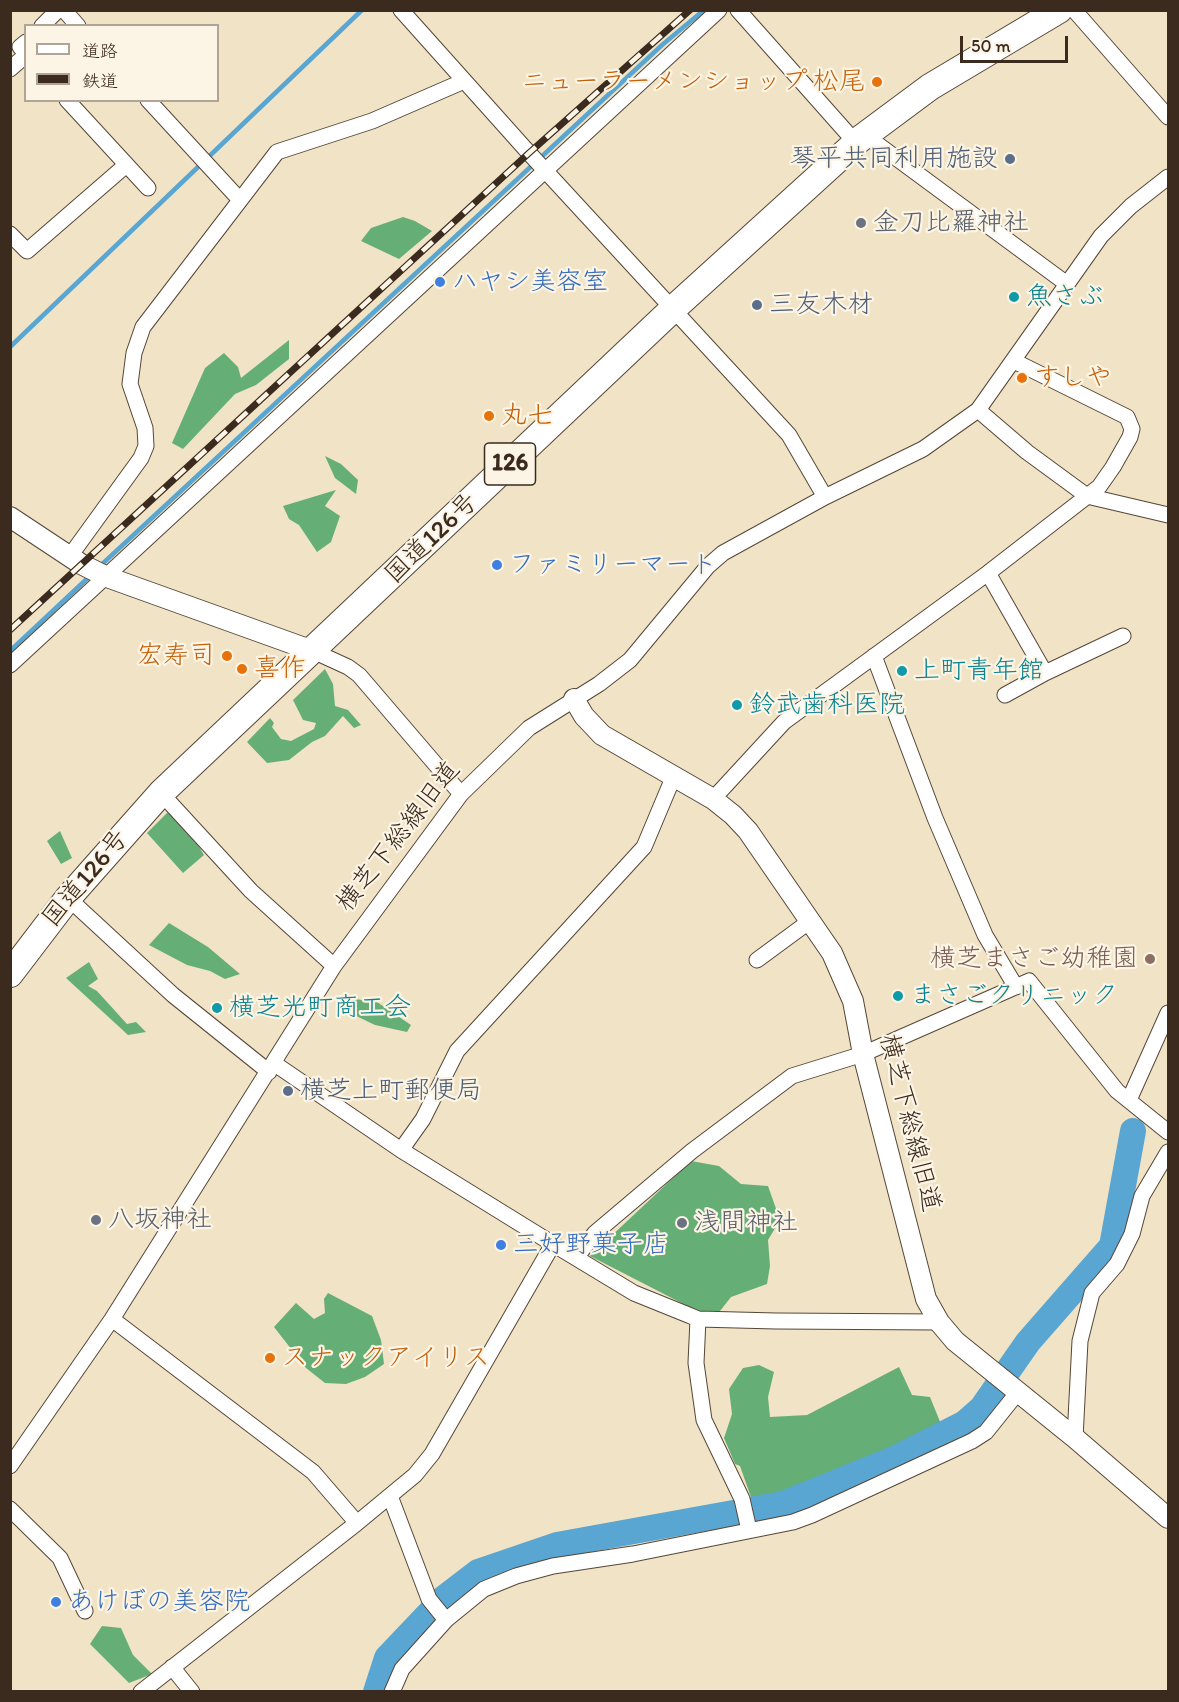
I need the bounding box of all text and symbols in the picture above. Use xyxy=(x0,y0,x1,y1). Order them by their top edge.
legend xyxy=(24,24,219,102)
scale bar xyxy=(963,24,1071,62)
text: 50 m xyxy=(971,35,1011,57)
text: 道路 xyxy=(82,40,118,62)
place label: ニューラーメンショップ 松尾 xyxy=(521,66,865,98)
text: 鉄道 xyxy=(82,70,118,92)
marker: ニューラーメンショップ 松尾 xyxy=(870,75,884,89)
place label: 琴平共同利用施設 xyxy=(790,143,998,175)
marker: 琴平共同利用施設 xyxy=(1003,152,1017,166)
place label: 金刀比羅神社 xyxy=(873,207,1029,239)
marker: 金刀比羅神社 xyxy=(854,216,868,230)
place label: ハヤシ美容室 xyxy=(452,266,608,298)
marker: ハヤシ美容室 xyxy=(433,275,447,289)
place label: 魚さぶ xyxy=(1026,281,1104,313)
place label: 三友木材 xyxy=(769,289,873,321)
marker: 魚さぶ xyxy=(1007,290,1021,304)
marker: 三友木材 xyxy=(750,298,764,312)
place label: すしや xyxy=(1034,362,1112,394)
marker: すしや xyxy=(1015,371,1029,385)
place label: 丸七 xyxy=(501,400,553,432)
marker: 丸七 xyxy=(482,409,496,423)
road number: 126 xyxy=(484,443,536,485)
street label: 国道126号 xyxy=(379,487,485,591)
place label: ファミリーマート xyxy=(509,549,717,581)
marker: ファミリーマート xyxy=(490,558,504,572)
place label: 宏寿司 xyxy=(137,640,215,672)
marker: 宏寿司 xyxy=(220,649,234,663)
place label: 喜作 xyxy=(254,653,306,685)
place label: 上町青年館 xyxy=(914,655,1044,687)
marker: 喜作 xyxy=(235,662,249,676)
marker: 上町青年館 xyxy=(895,664,909,678)
place label: 鈴武歯科医院 xyxy=(749,689,905,721)
marker: 鈴武歯科医院 xyxy=(730,698,744,712)
street label: 横芝下総線旧道 xyxy=(331,756,467,918)
street label: 国道126号 xyxy=(36,824,136,934)
place label: 横芝まさご幼稚園 xyxy=(930,943,1138,975)
marker: 横芝まさご幼稚園 xyxy=(1143,952,1157,966)
place label: まさごクリニック xyxy=(910,980,1118,1012)
marker: まさごクリニック xyxy=(891,989,905,1003)
place label: 横芝光町商工会 xyxy=(229,992,411,1024)
marker: 横芝光町商工会 xyxy=(210,1001,224,1015)
street label: 横芝下総線旧道 xyxy=(872,1031,946,1215)
place label: 横芝上町郵便局 xyxy=(300,1075,482,1107)
marker: 横芝上町郵便局 xyxy=(281,1084,295,1098)
place label: 八坂神社 xyxy=(108,1204,212,1236)
place label: 浅間神社 xyxy=(694,1207,798,1239)
marker: 八坂神社 xyxy=(89,1213,103,1227)
marker: 浅間神社 xyxy=(675,1216,689,1230)
place label: 三好野菓子店 xyxy=(513,1229,669,1261)
marker: 三好野菓子店 xyxy=(494,1238,508,1252)
place label: スナックアイリス xyxy=(282,1342,490,1374)
marker: スナックアイリス xyxy=(263,1351,277,1365)
place label: あけぼの美容院 xyxy=(68,1586,250,1618)
marker: あけぼの美容院 xyxy=(49,1595,63,1609)

